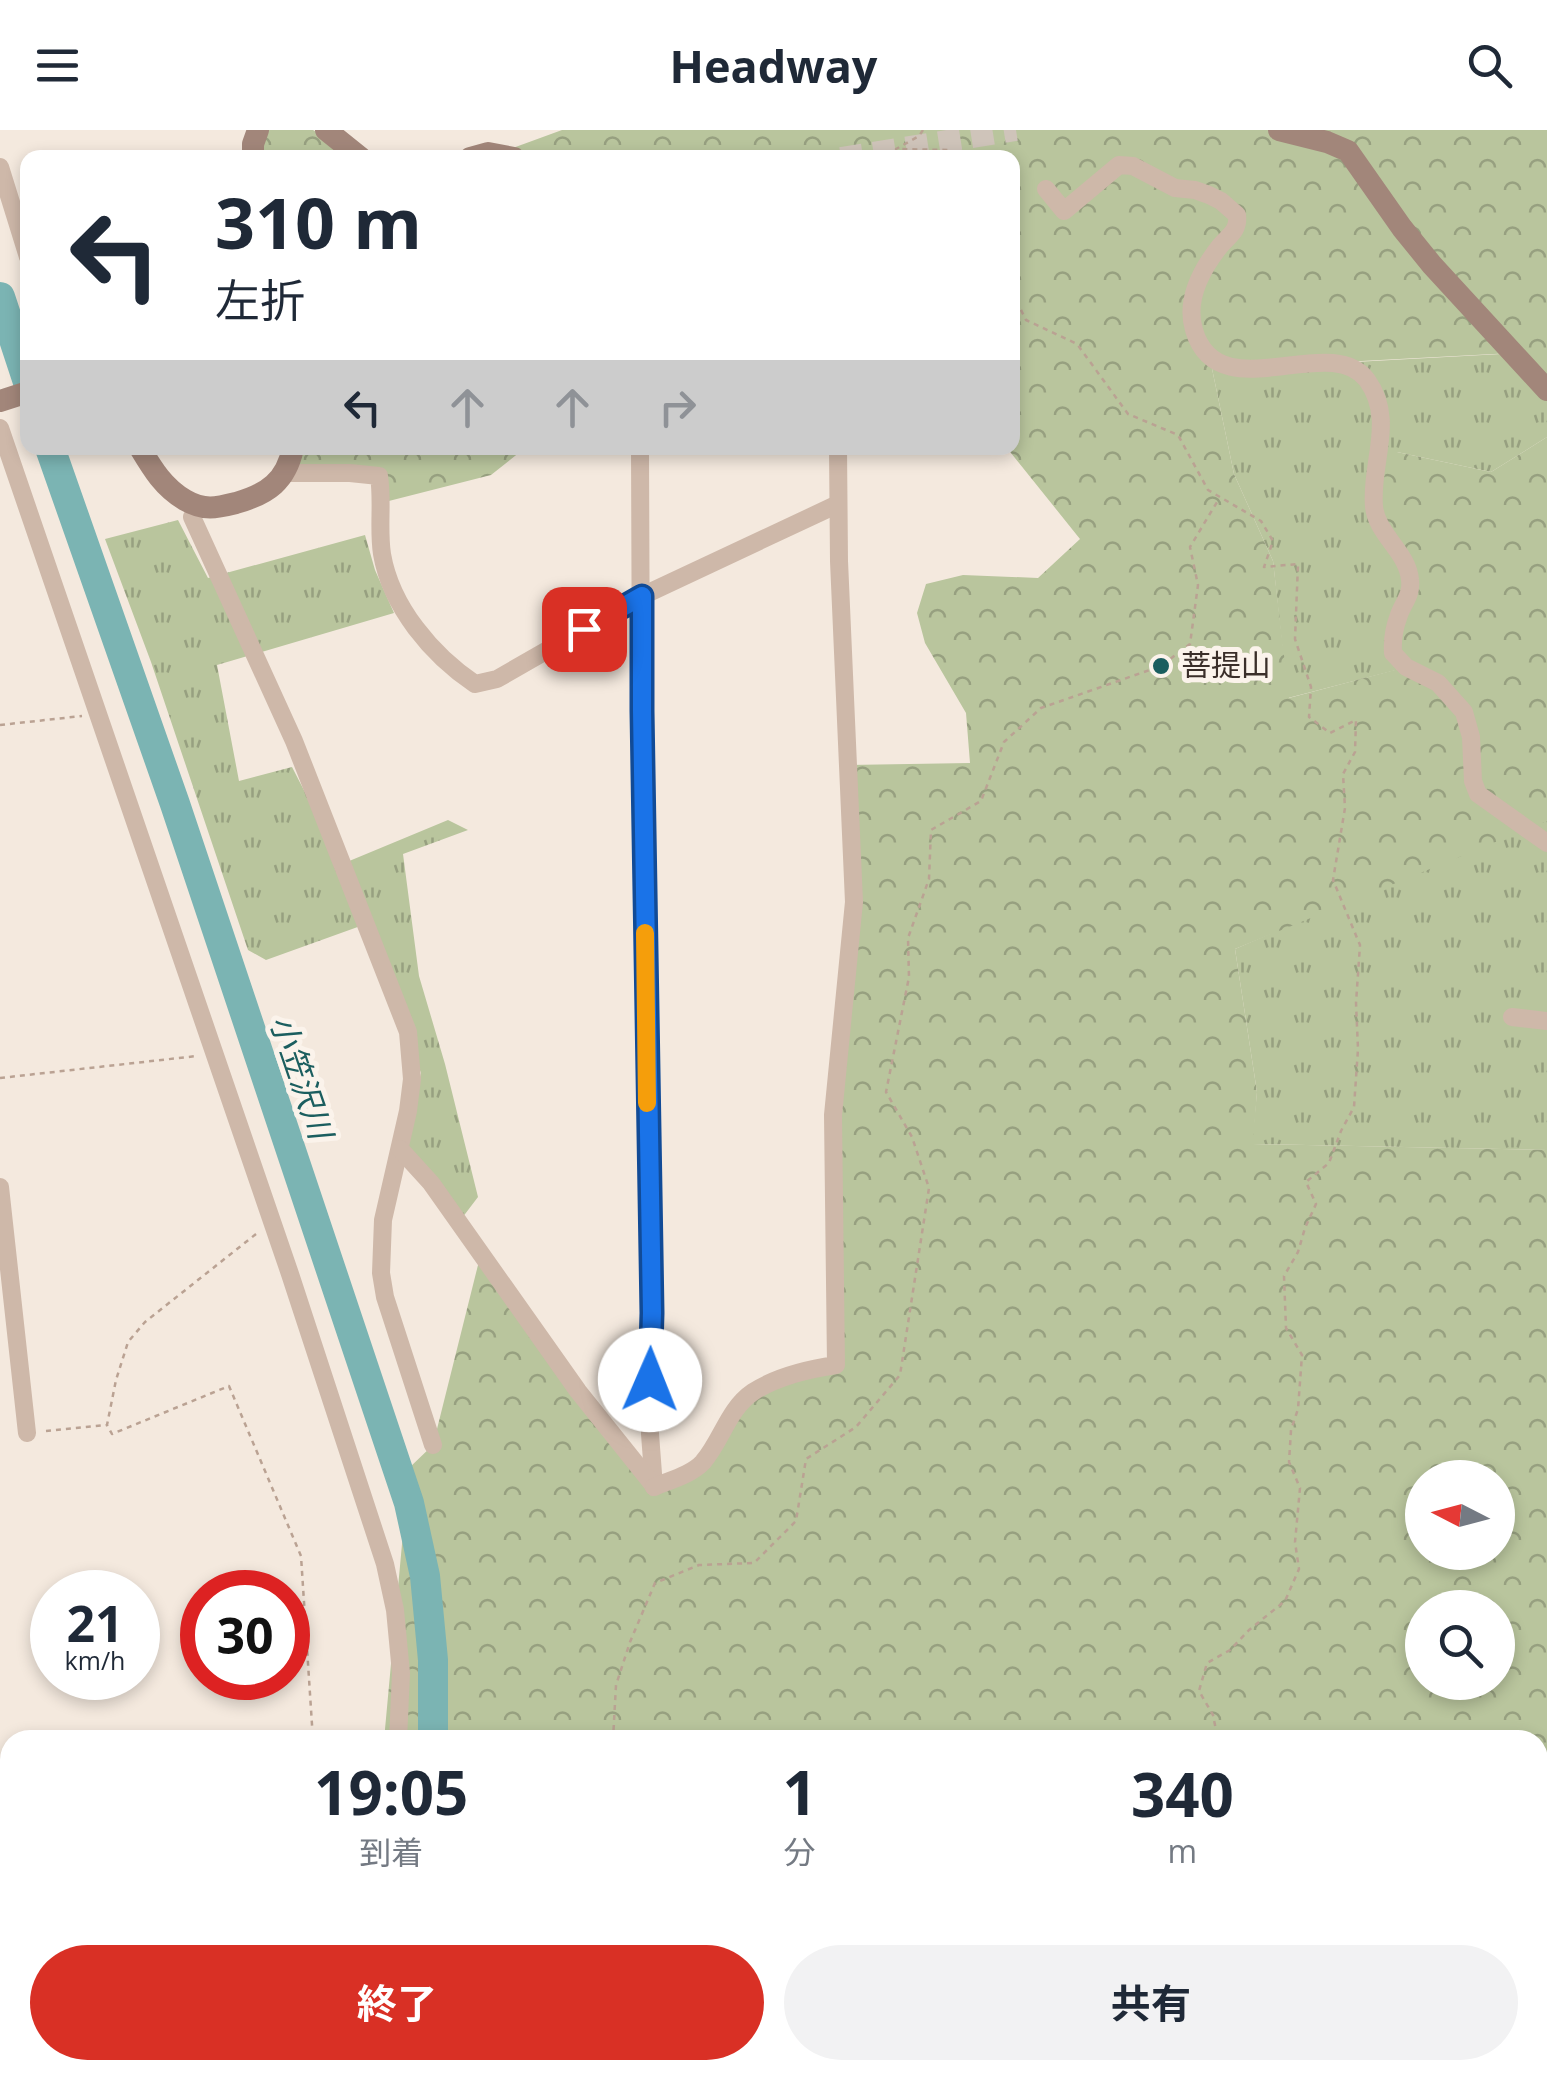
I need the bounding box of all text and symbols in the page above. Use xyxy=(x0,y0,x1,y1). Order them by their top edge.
text: Headway xyxy=(670,35,877,96)
icon: menu xyxy=(30,38,85,93)
icon: search xyxy=(1462,38,1517,93)
text: 310 m xyxy=(215,174,422,270)
icon: left xyxy=(50,190,180,320)
text: 左折 xyxy=(215,269,305,330)
icon: left xyxy=(335,380,390,435)
icon: ahead xyxy=(440,380,495,435)
icon: ahead xyxy=(545,380,600,435)
icon: right xyxy=(650,380,705,435)
pin xyxy=(542,587,627,672)
icon: arrive xyxy=(557,602,612,657)
place label: 菩提山 xyxy=(1181,644,1271,685)
marker: 菩提山 xyxy=(1150,655,1172,677)
water label: 小笠沢川 xyxy=(261,1009,345,1147)
position arrow xyxy=(598,1328,702,1432)
north arrow xyxy=(1405,1460,1515,1570)
map controls xyxy=(1405,1460,1515,1700)
speed limit sign: 30 xyxy=(180,1570,310,1700)
text: 21 xyxy=(66,1589,124,1657)
button: search xyxy=(1405,1590,1515,1700)
text: km/h xyxy=(65,1643,125,1677)
text: 19:05 xyxy=(314,1751,468,1833)
text: 1 xyxy=(783,1751,817,1833)
text: 340 xyxy=(1131,1753,1234,1835)
text: m xyxy=(1168,1829,1197,1872)
text: 到着 xyxy=(359,1830,423,1873)
text: 分 xyxy=(784,1830,816,1873)
button: 終了 xyxy=(30,1945,764,2060)
button: 共有 xyxy=(784,1945,1518,2060)

